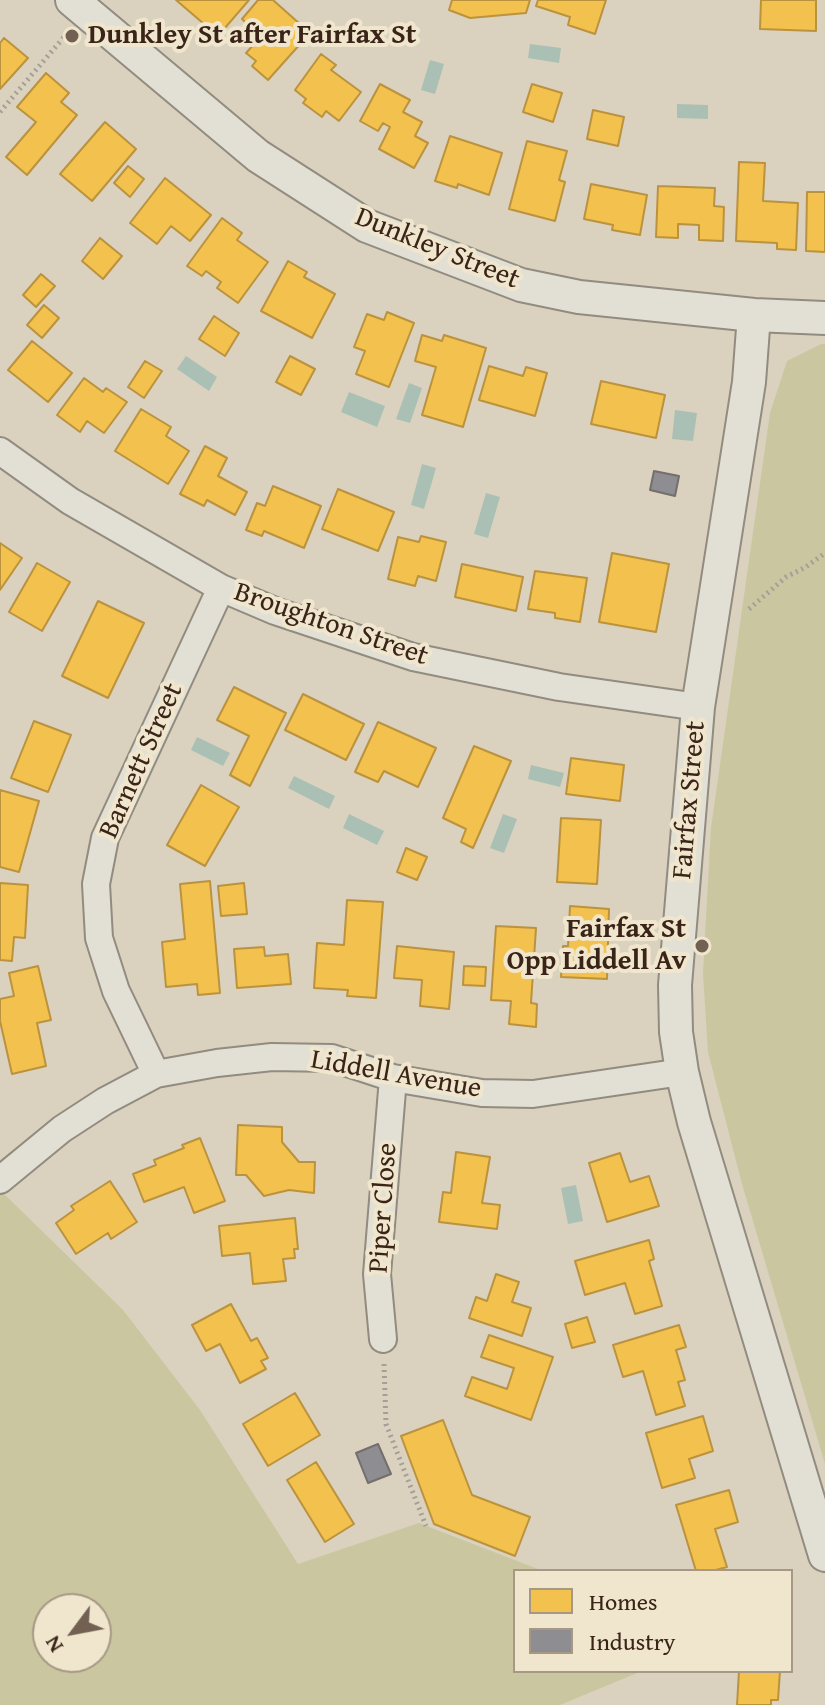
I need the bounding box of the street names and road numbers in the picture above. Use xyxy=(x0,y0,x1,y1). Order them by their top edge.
street label: Dunkley Street xyxy=(350,201,524,297)
street label: Broughton Street xyxy=(230,576,432,674)
street label: Barnett Street xyxy=(93,678,191,844)
street label: Fairfax Street xyxy=(666,719,714,881)
street label: Liddell Avenue xyxy=(308,1043,484,1107)
street label: Piper Close xyxy=(363,1142,405,1274)

